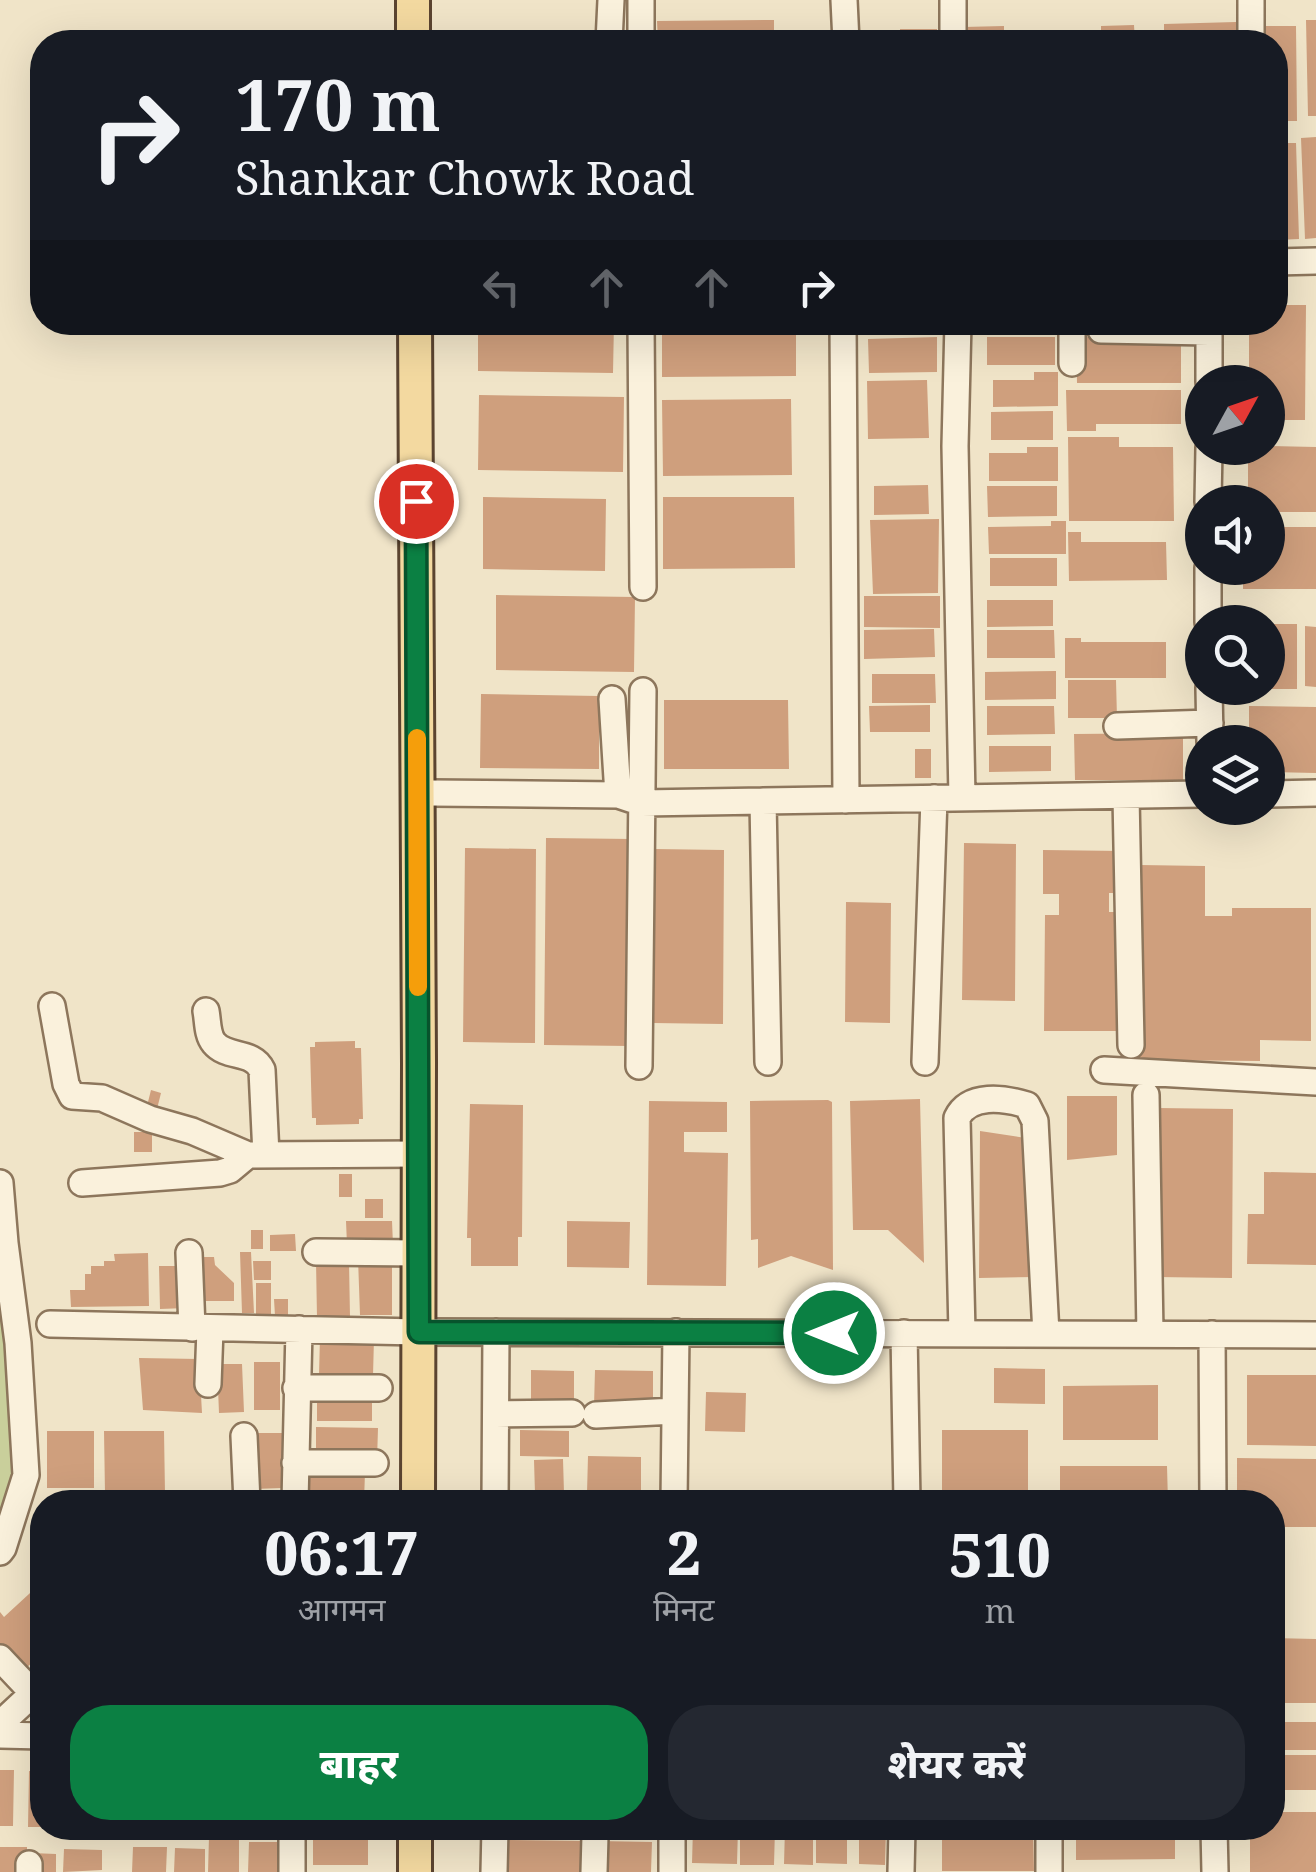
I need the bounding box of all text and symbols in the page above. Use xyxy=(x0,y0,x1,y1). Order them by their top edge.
text: 170 m xyxy=(235,56,441,152)
icon: right xyxy=(70,70,200,200)
text: Shankar Chowk Road xyxy=(235,147,694,208)
icon: left xyxy=(474,260,529,315)
icon: ahead xyxy=(579,260,634,315)
icon: ahead xyxy=(684,260,739,315)
icon: right xyxy=(789,260,844,315)
north arrow xyxy=(1185,365,1285,465)
map controls xyxy=(1185,365,1285,825)
pin xyxy=(374,459,459,544)
icon: arrive xyxy=(389,474,444,529)
button: sound xyxy=(1185,485,1285,585)
button: search xyxy=(1185,605,1285,705)
button: layers xyxy=(1185,725,1285,825)
position arrow xyxy=(782,1281,886,1385)
text: 06:17 xyxy=(264,1511,419,1593)
text: 2 xyxy=(667,1511,701,1593)
text: 510 xyxy=(949,1513,1051,1595)
text: आगमन xyxy=(298,1587,385,1630)
text: मिनट xyxy=(653,1587,715,1630)
text: m xyxy=(985,1589,1015,1632)
button: बाहर xyxy=(70,1705,648,1820)
button: शेयर करें xyxy=(668,1705,1245,1820)

